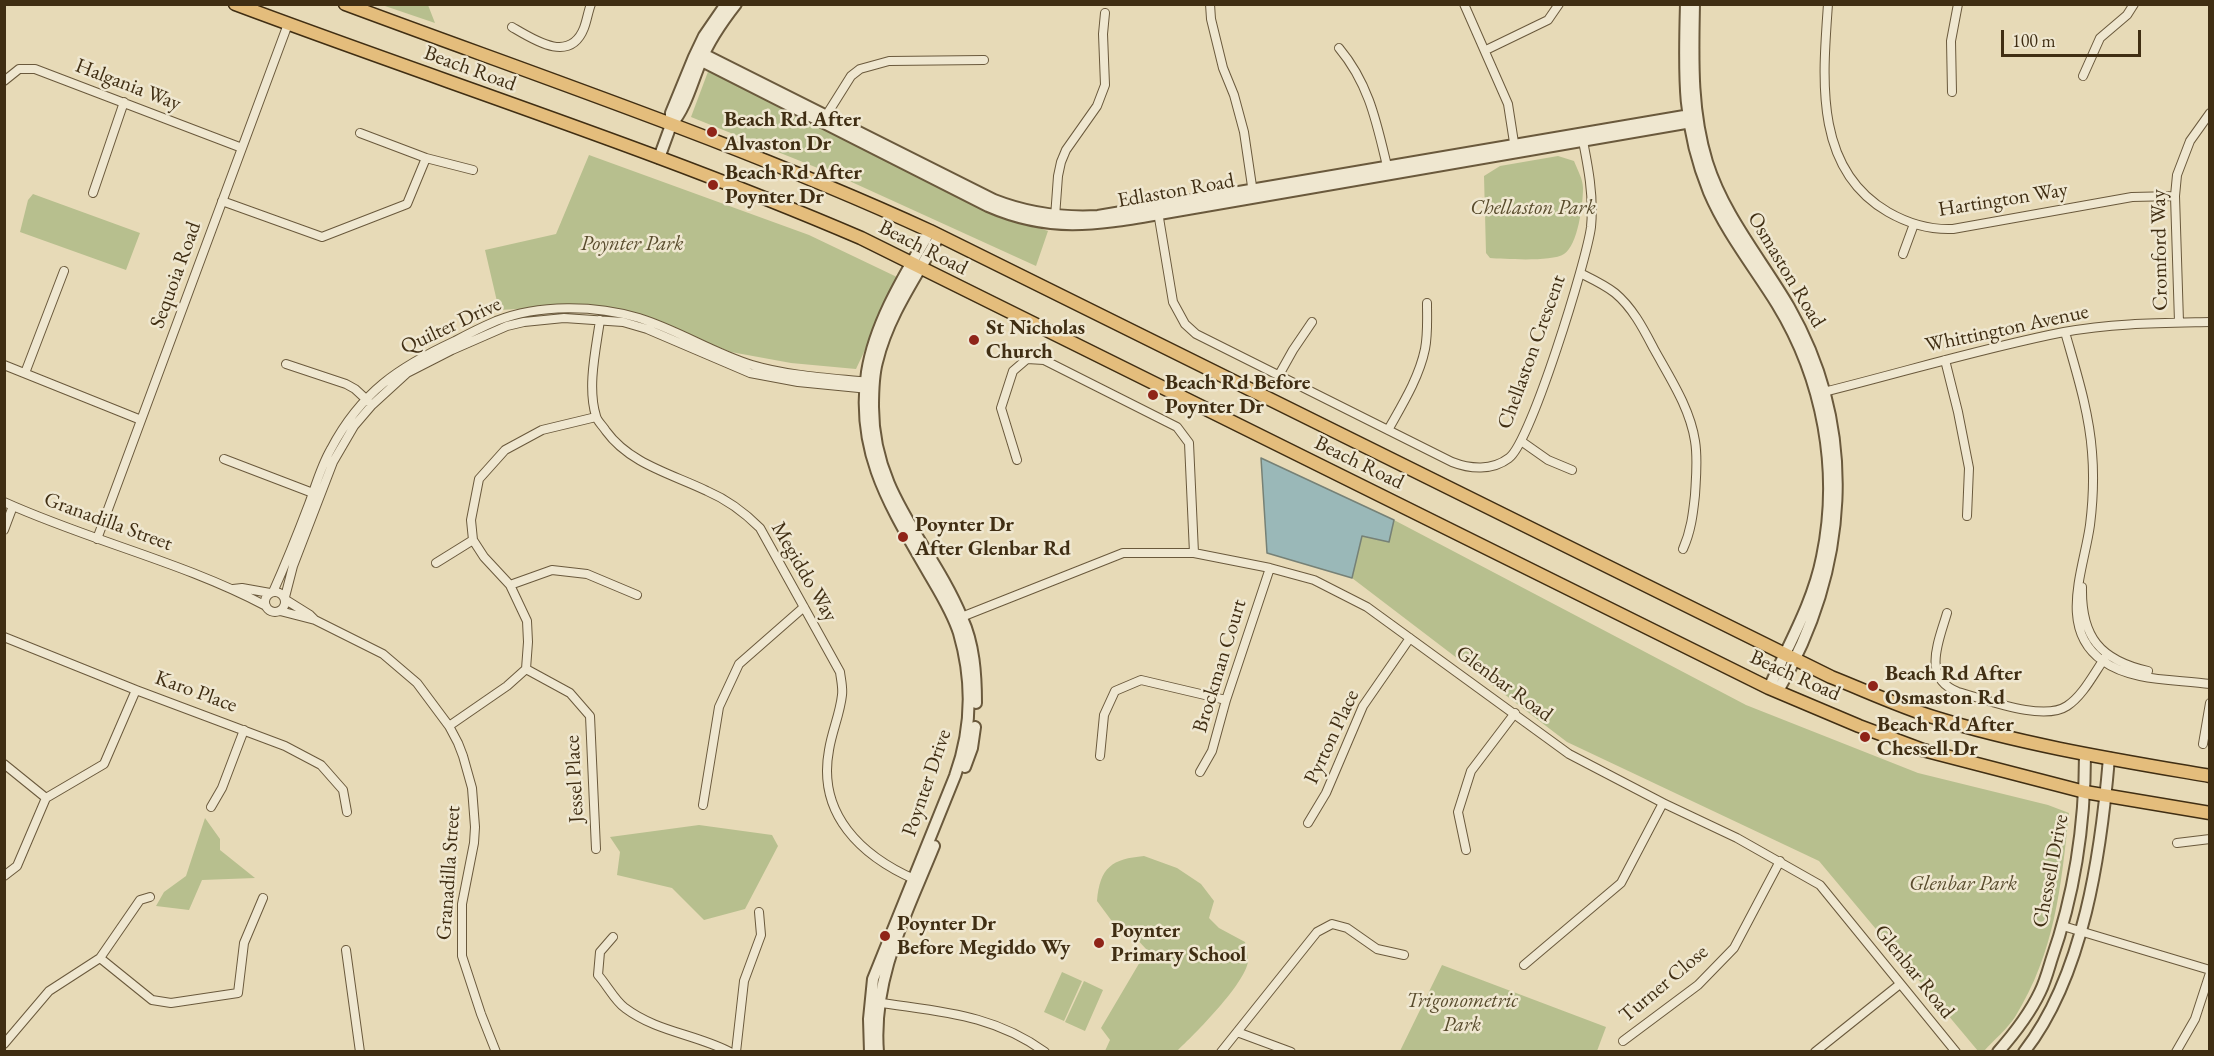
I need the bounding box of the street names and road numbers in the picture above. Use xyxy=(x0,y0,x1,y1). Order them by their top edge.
street label: Beach Road xyxy=(420,41,520,97)
street label: Halgania Way xyxy=(72,53,184,117)
street label: Edlaston Road xyxy=(1116,168,1236,214)
street label: Hartington Way xyxy=(1936,177,2070,223)
street label: Cromford Way xyxy=(2146,189,2174,311)
street label: Osmaston Road xyxy=(1742,208,1830,332)
street label: Beach Road xyxy=(874,215,972,281)
street label: Sequoia Road xyxy=(145,218,207,332)
street label: Chellaston Crescent xyxy=(1492,271,1572,433)
street label: Quilter Drive xyxy=(397,292,505,360)
street label: Whittington Avenue xyxy=(1923,299,2091,359)
street label: Beach Road xyxy=(1310,431,1408,495)
street label: Granadilla Street xyxy=(40,487,176,557)
street label: Megiddo Way xyxy=(765,517,843,627)
street label: Brockman Court xyxy=(1188,596,1252,736)
street label: Glenbar Road xyxy=(1451,640,1557,728)
street label: Beach Road xyxy=(1746,645,1844,707)
street label: Karo Place xyxy=(151,666,241,718)
street label: Pyrton Place xyxy=(1299,686,1365,788)
street label: Poynter Drive xyxy=(897,726,957,840)
street label: Jessel Place xyxy=(560,735,590,823)
street label: Granadilla Street xyxy=(432,805,466,941)
street label: Chessell Drive xyxy=(2028,812,2074,930)
street label: Glenbar Road xyxy=(1868,920,1960,1024)
street label: Turner Close xyxy=(1615,940,1713,1028)

